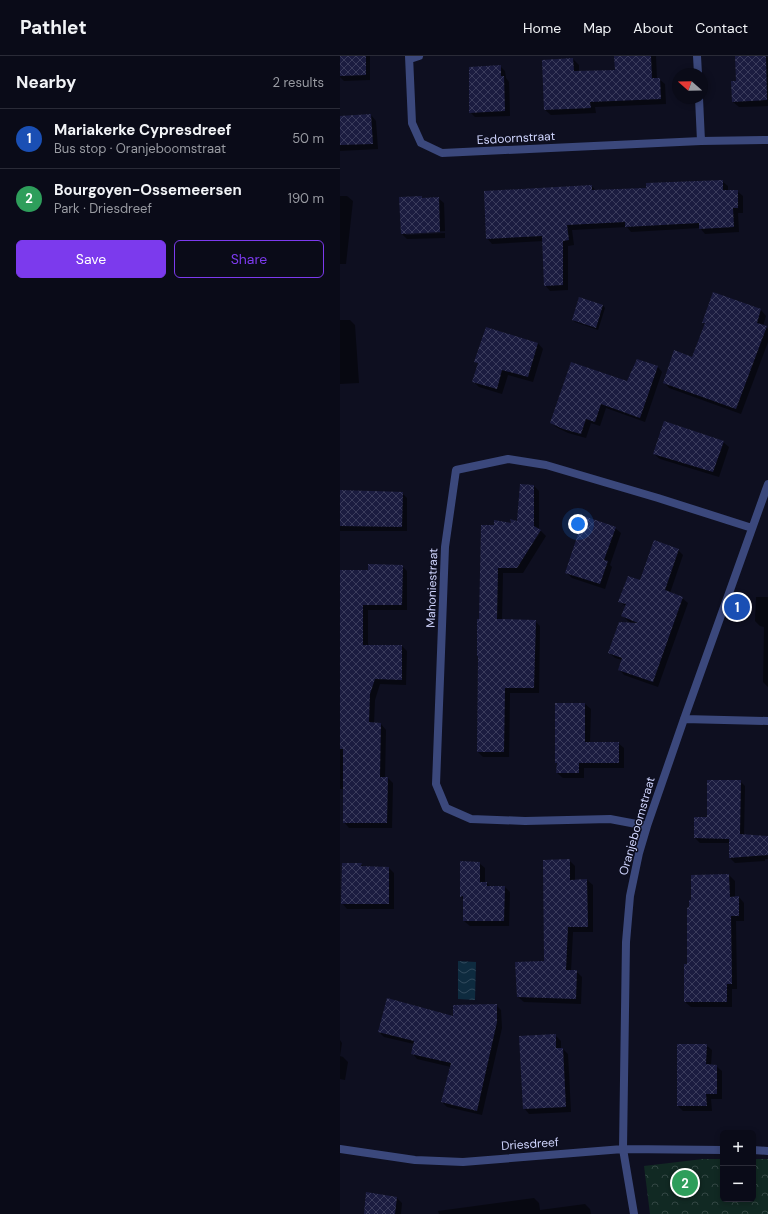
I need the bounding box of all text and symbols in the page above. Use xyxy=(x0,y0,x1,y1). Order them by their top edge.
text: Pathlet xyxy=(20,15,87,40)
text: Home xyxy=(523,19,561,37)
text: Map xyxy=(583,19,611,37)
text: About xyxy=(633,19,673,37)
text: Contact xyxy=(695,19,748,37)
north arrow xyxy=(672,68,708,104)
text: Nearby xyxy=(16,71,76,93)
text: 2 results xyxy=(273,74,324,91)
text: Mariakerke Cypresdreef xyxy=(54,120,231,140)
street label: Esdoornstraat xyxy=(476,128,556,148)
text: 1 xyxy=(27,130,31,147)
text: 50 m xyxy=(292,130,324,147)
text: Bus stop · Oranjeboomstraat xyxy=(54,140,226,157)
text: Bourgoyen-Ossemeersen xyxy=(54,180,242,200)
text: 2 xyxy=(25,190,33,207)
text: 190 m xyxy=(288,190,324,207)
text: Park · Driesdreef xyxy=(54,200,152,217)
button: Save xyxy=(16,240,166,278)
button: Share xyxy=(174,240,324,278)
your location xyxy=(568,514,588,534)
street label: Mahoniestraat xyxy=(423,548,441,628)
pin: 1 xyxy=(724,592,750,622)
street label: Oranjeboomstraat xyxy=(615,775,659,877)
map controls xyxy=(720,1130,756,1202)
button: + xyxy=(720,1130,756,1166)
street label: Driesdreef xyxy=(501,1134,559,1154)
button: − xyxy=(720,1166,756,1202)
pin: 2 xyxy=(672,1168,698,1198)

